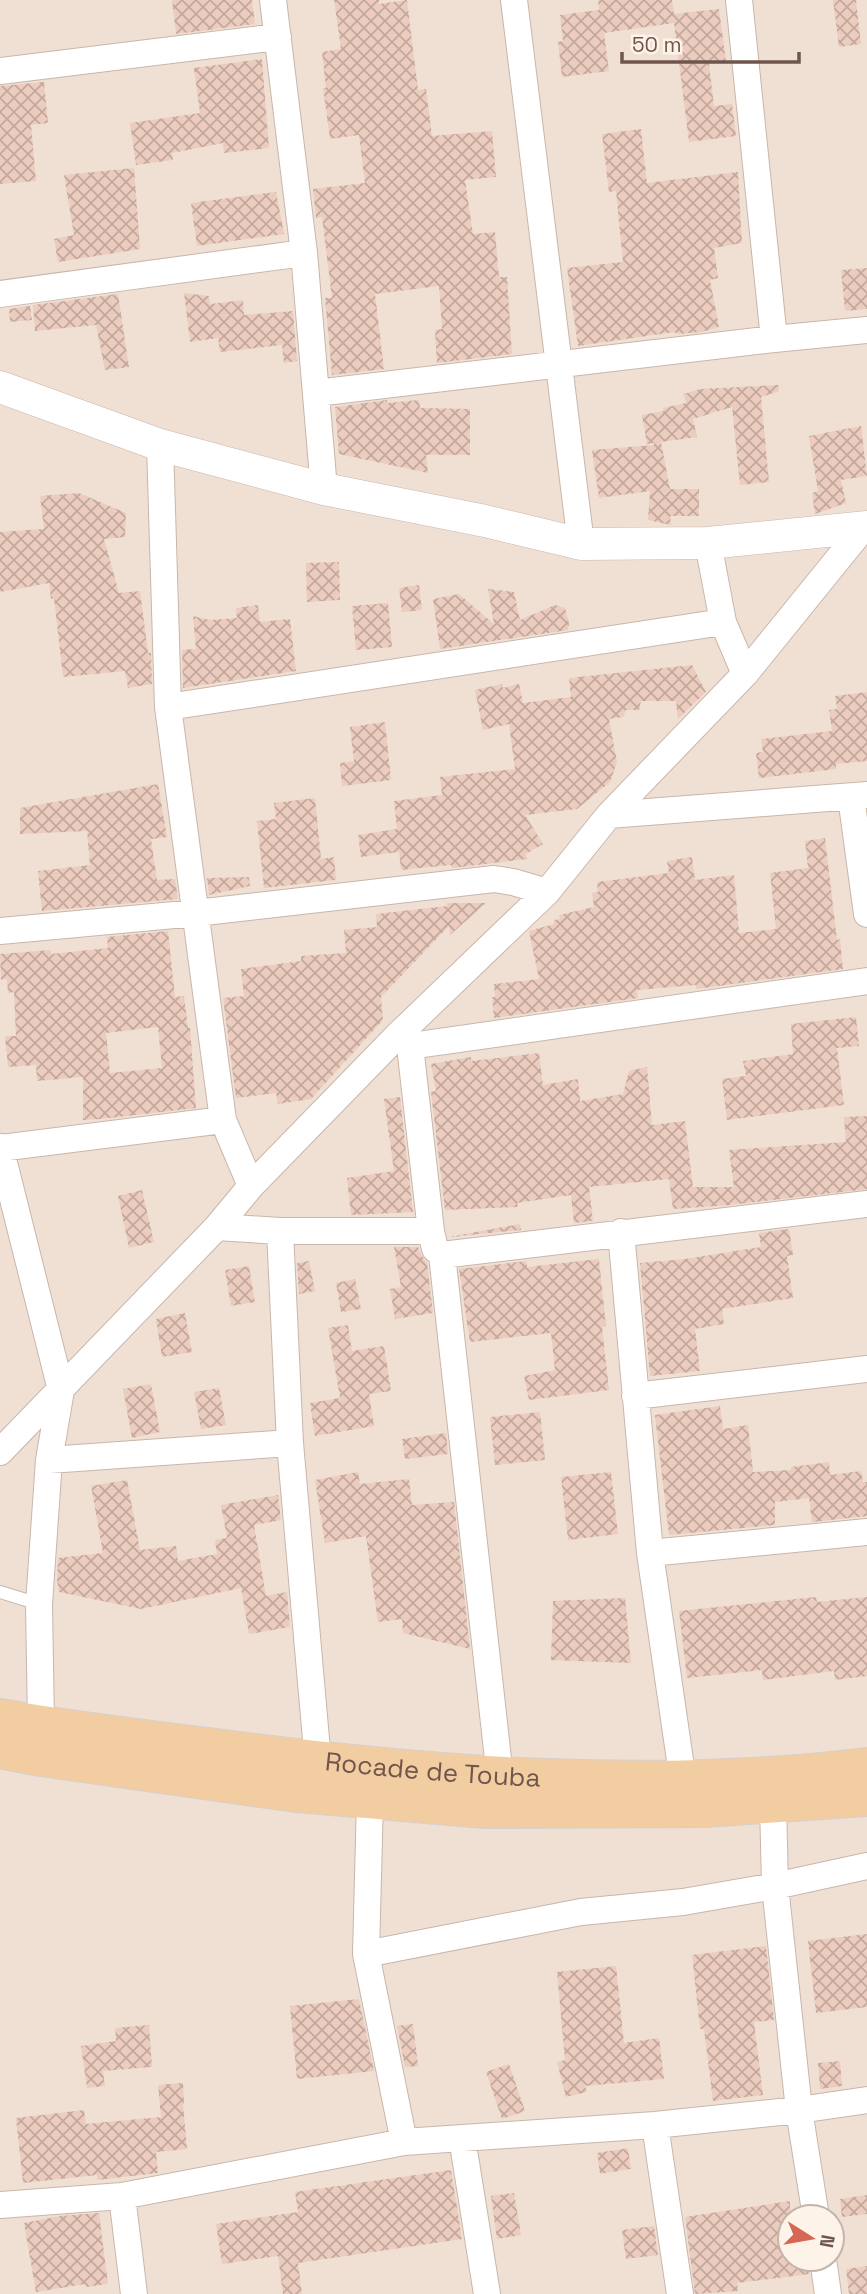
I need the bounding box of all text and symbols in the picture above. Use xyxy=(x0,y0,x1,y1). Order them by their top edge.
scale bar xyxy=(622,21,799,65)
text: 50 m xyxy=(632,31,682,58)
street label: Rocade de Touba xyxy=(323,1744,541,1795)
north arrow xyxy=(776,2203,846,2273)
text: N xyxy=(814,2233,841,2250)

